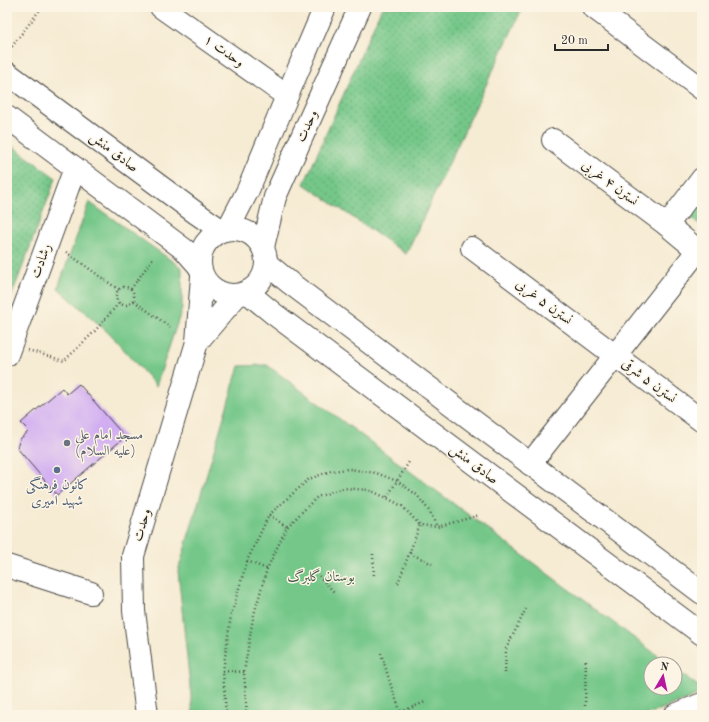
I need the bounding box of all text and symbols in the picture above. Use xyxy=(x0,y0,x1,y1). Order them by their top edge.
scale bar xyxy=(555,26,608,52)
street label: وحدت ۱ xyxy=(201,32,247,71)
text: 20 m xyxy=(561,35,588,47)
street label: وحدت xyxy=(294,108,321,145)
street label: صادق منش xyxy=(86,129,141,176)
street label: نسترن ۴ غربی xyxy=(578,157,641,210)
street label: رشادت xyxy=(28,242,55,281)
street label: نسترن ۵ غربی xyxy=(512,276,575,329)
street label: نسترن ۵ شرقی xyxy=(618,356,679,408)
place label: مسجد امام علی (علیه السلام) xyxy=(75,428,143,463)
marker: مسجد امام علی (علیه السلام) xyxy=(62,438,72,448)
street label: صادق منش xyxy=(446,441,501,488)
marker: کانون فرهنگی شهید امیری xyxy=(52,465,62,475)
place label: کانون فرهنگی شهید امیری xyxy=(26,476,88,510)
street label: وحدت xyxy=(130,507,155,543)
park label: بوستان گلبرگ xyxy=(287,568,355,585)
north arrow xyxy=(643,656,683,696)
text: N xyxy=(659,662,670,674)

